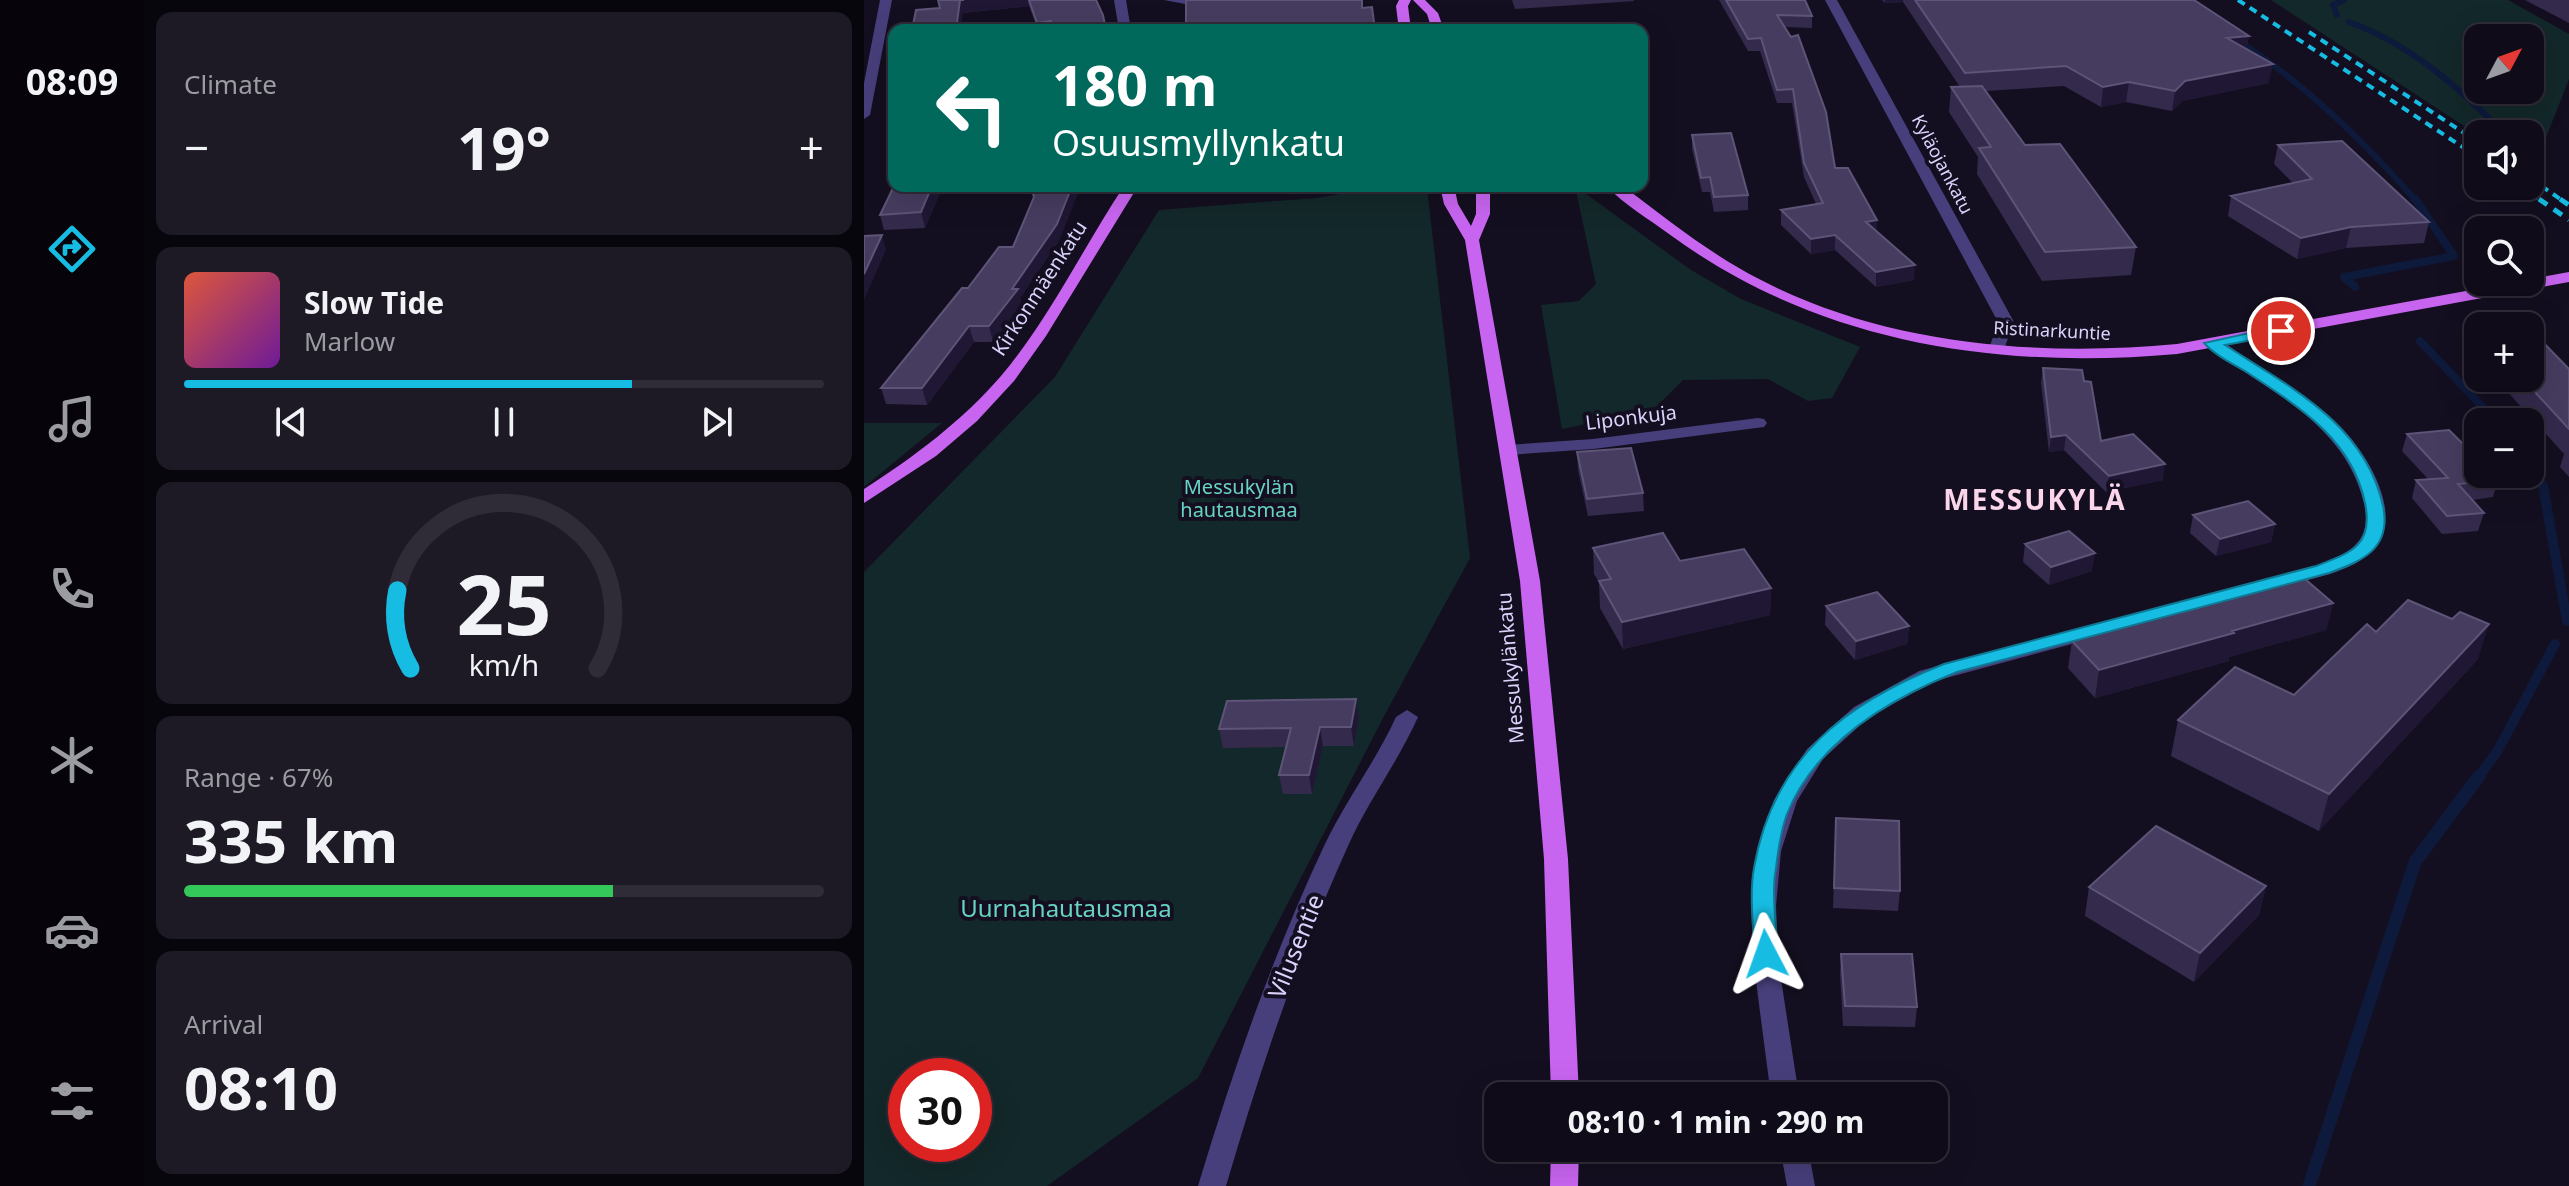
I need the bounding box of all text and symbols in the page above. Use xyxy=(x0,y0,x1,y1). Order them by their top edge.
north arrow xyxy=(2464,24,2544,104)
map controls xyxy=(2464,24,2544,488)
text: 180 m xyxy=(1052,46,1217,122)
icon: left xyxy=(920,56,1024,160)
text: 08:09 xyxy=(26,57,118,106)
text: Climate xyxy=(184,66,277,102)
text: 19° xyxy=(457,106,551,188)
street label: Kyläojankatu xyxy=(1907,110,1979,218)
text: − xyxy=(184,117,209,177)
text: + xyxy=(799,117,824,177)
text: Osuusmyllynkatu xyxy=(1052,118,1345,167)
button: sound xyxy=(2464,120,2544,200)
street label: Kirkonmäenkatu xyxy=(985,215,1093,361)
button: search xyxy=(2464,216,2544,296)
icon: directions xyxy=(44,221,100,277)
text: Slow Tide xyxy=(304,282,444,323)
pin xyxy=(2247,297,2315,365)
icon: arrive xyxy=(2259,309,2303,353)
button: + xyxy=(2464,312,2544,392)
street label: Ristinarkuntie xyxy=(1993,315,2111,345)
text: Marlow xyxy=(304,323,395,359)
icon: music xyxy=(44,391,100,447)
street label: Liponkuja xyxy=(1584,398,1678,436)
icon: previous xyxy=(269,400,313,444)
icon: pause xyxy=(482,400,526,444)
icon: next xyxy=(695,400,739,444)
button: − xyxy=(2464,408,2544,488)
park label: Messukylän hautausmaa xyxy=(1180,473,1298,523)
district label: MESSUKYLÄ xyxy=(1943,480,2127,518)
text: 25 xyxy=(456,546,552,659)
icon: phone xyxy=(44,561,100,617)
street label: Messukylänkatu xyxy=(1490,591,1530,745)
text: km/h xyxy=(469,645,539,684)
icon: climate xyxy=(44,732,100,788)
text: Range · 67% xyxy=(184,759,333,795)
text: 335 km xyxy=(184,799,398,881)
street label: Vilusentie xyxy=(1259,889,1331,1003)
park label: Uurnahautausmaa xyxy=(960,891,1172,924)
icon: car xyxy=(44,902,100,958)
position arrow xyxy=(1724,912,1808,996)
text: Arrival xyxy=(184,1006,263,1042)
text: 08:10 xyxy=(184,1046,338,1128)
speed limit sign: 30 xyxy=(888,1058,992,1162)
icon: filters xyxy=(44,1073,100,1129)
text: 08:10 · 1 min · 290 m xyxy=(1568,1101,1864,1142)

